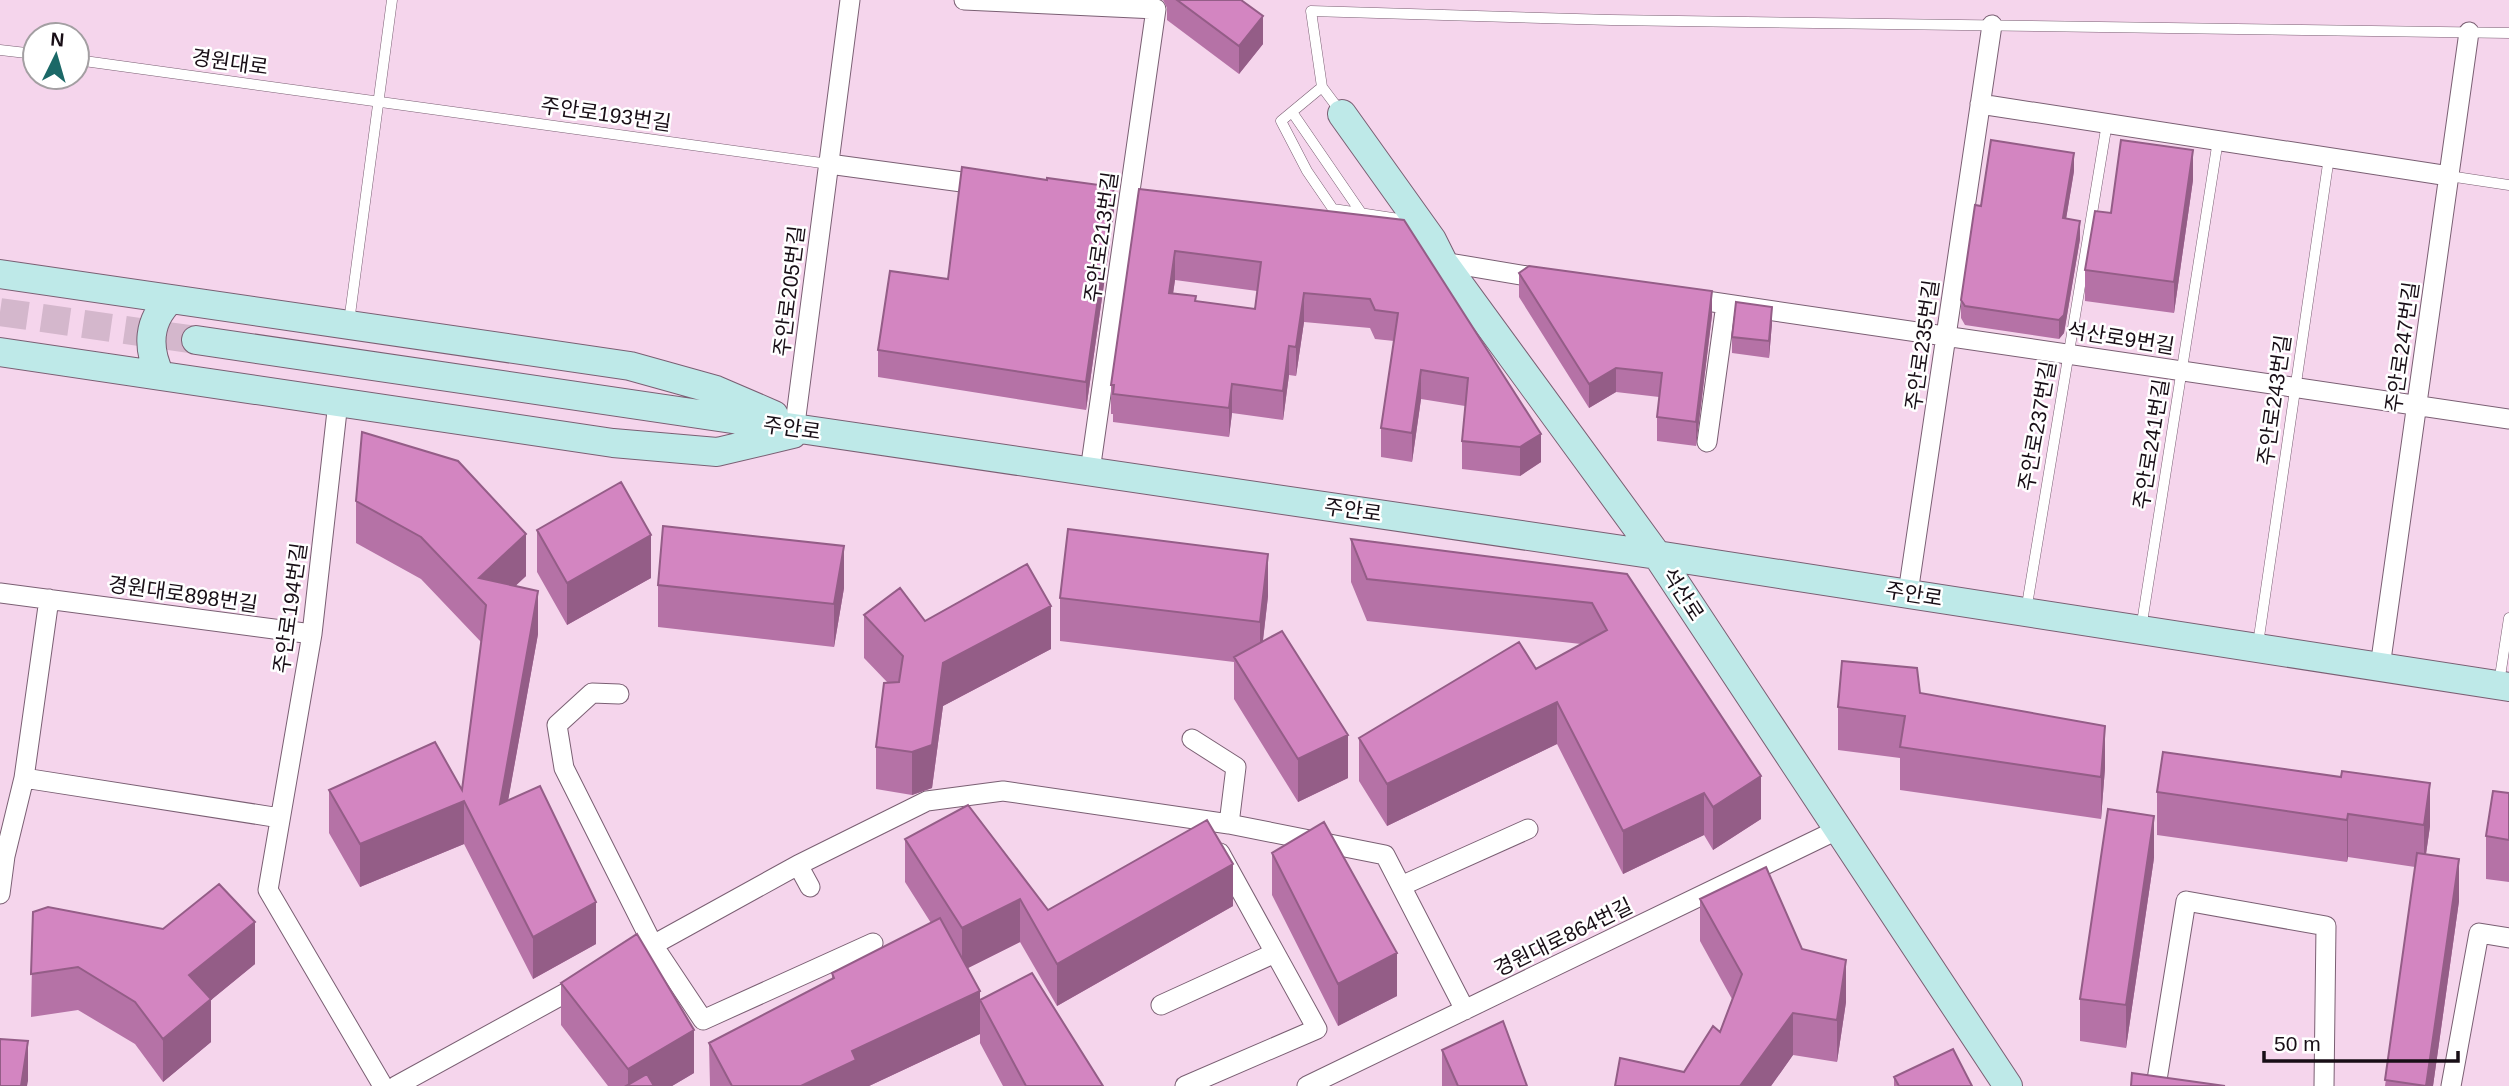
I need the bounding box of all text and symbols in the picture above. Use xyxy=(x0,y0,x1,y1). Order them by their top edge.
north arrow xyxy=(21,21,91,91)
text: N xyxy=(50,29,65,51)
street label: 경원대로 xyxy=(190,45,270,79)
street label: 주안로193번길 xyxy=(539,93,673,135)
street label: 주안로213번길 xyxy=(1080,170,1122,304)
street label: 주안로205번길 xyxy=(770,224,808,358)
street label: 주안로235번길 xyxy=(1901,278,1943,412)
street label: 주안로247번길 xyxy=(2381,280,2423,414)
street label: 석산로9번길 xyxy=(2066,318,2176,358)
street label: 주안로243번길 xyxy=(2253,333,2295,467)
street label: 주안로237번길 xyxy=(2014,359,2060,493)
street label: 주안로241번길 xyxy=(2129,377,2173,511)
street label: 주안로 xyxy=(762,413,822,443)
street label: 주안로 xyxy=(1323,495,1383,525)
street label: 주안로194번길 xyxy=(269,541,311,675)
street label: 석산로 xyxy=(1658,563,1708,625)
street label: 경원대로898번길 xyxy=(107,572,259,616)
street label: 주안로 xyxy=(1884,578,1944,610)
street label: 경원대로864번길 xyxy=(1490,894,1636,980)
scale bar xyxy=(2264,1020,2458,1064)
text: 50 m xyxy=(2274,1032,2321,1055)

